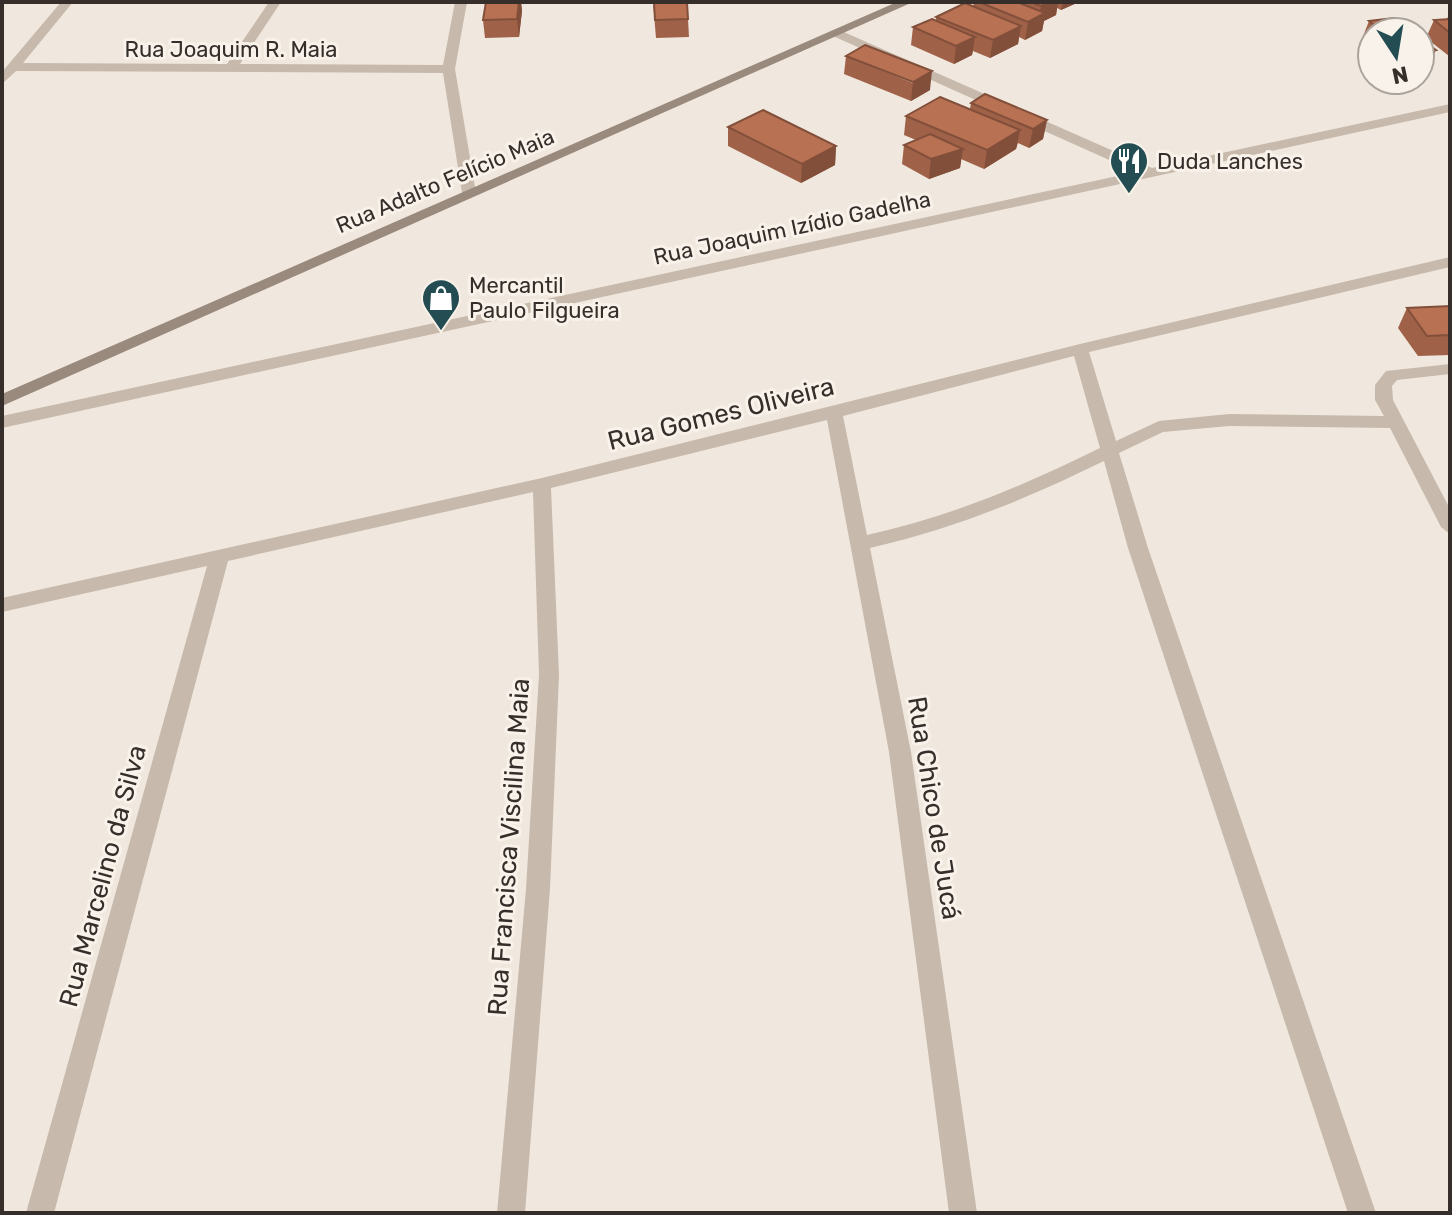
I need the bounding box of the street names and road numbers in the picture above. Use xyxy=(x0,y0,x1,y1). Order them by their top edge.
street label: Rua Joaquim R. Maia xyxy=(125,36,337,63)
street label: Rua Adalto Felício Maia xyxy=(332,123,558,239)
street label: Rua Joaquim Izídio Gadelha xyxy=(651,185,933,271)
street label: Rua Gomes Oliveira xyxy=(605,371,837,457)
street label: Rua Francisca Viscilina Maia xyxy=(482,677,536,1017)
street label: Rua Chico de Jucá xyxy=(901,694,967,922)
street label: Rua Marcelino da Silva xyxy=(53,742,153,1010)

